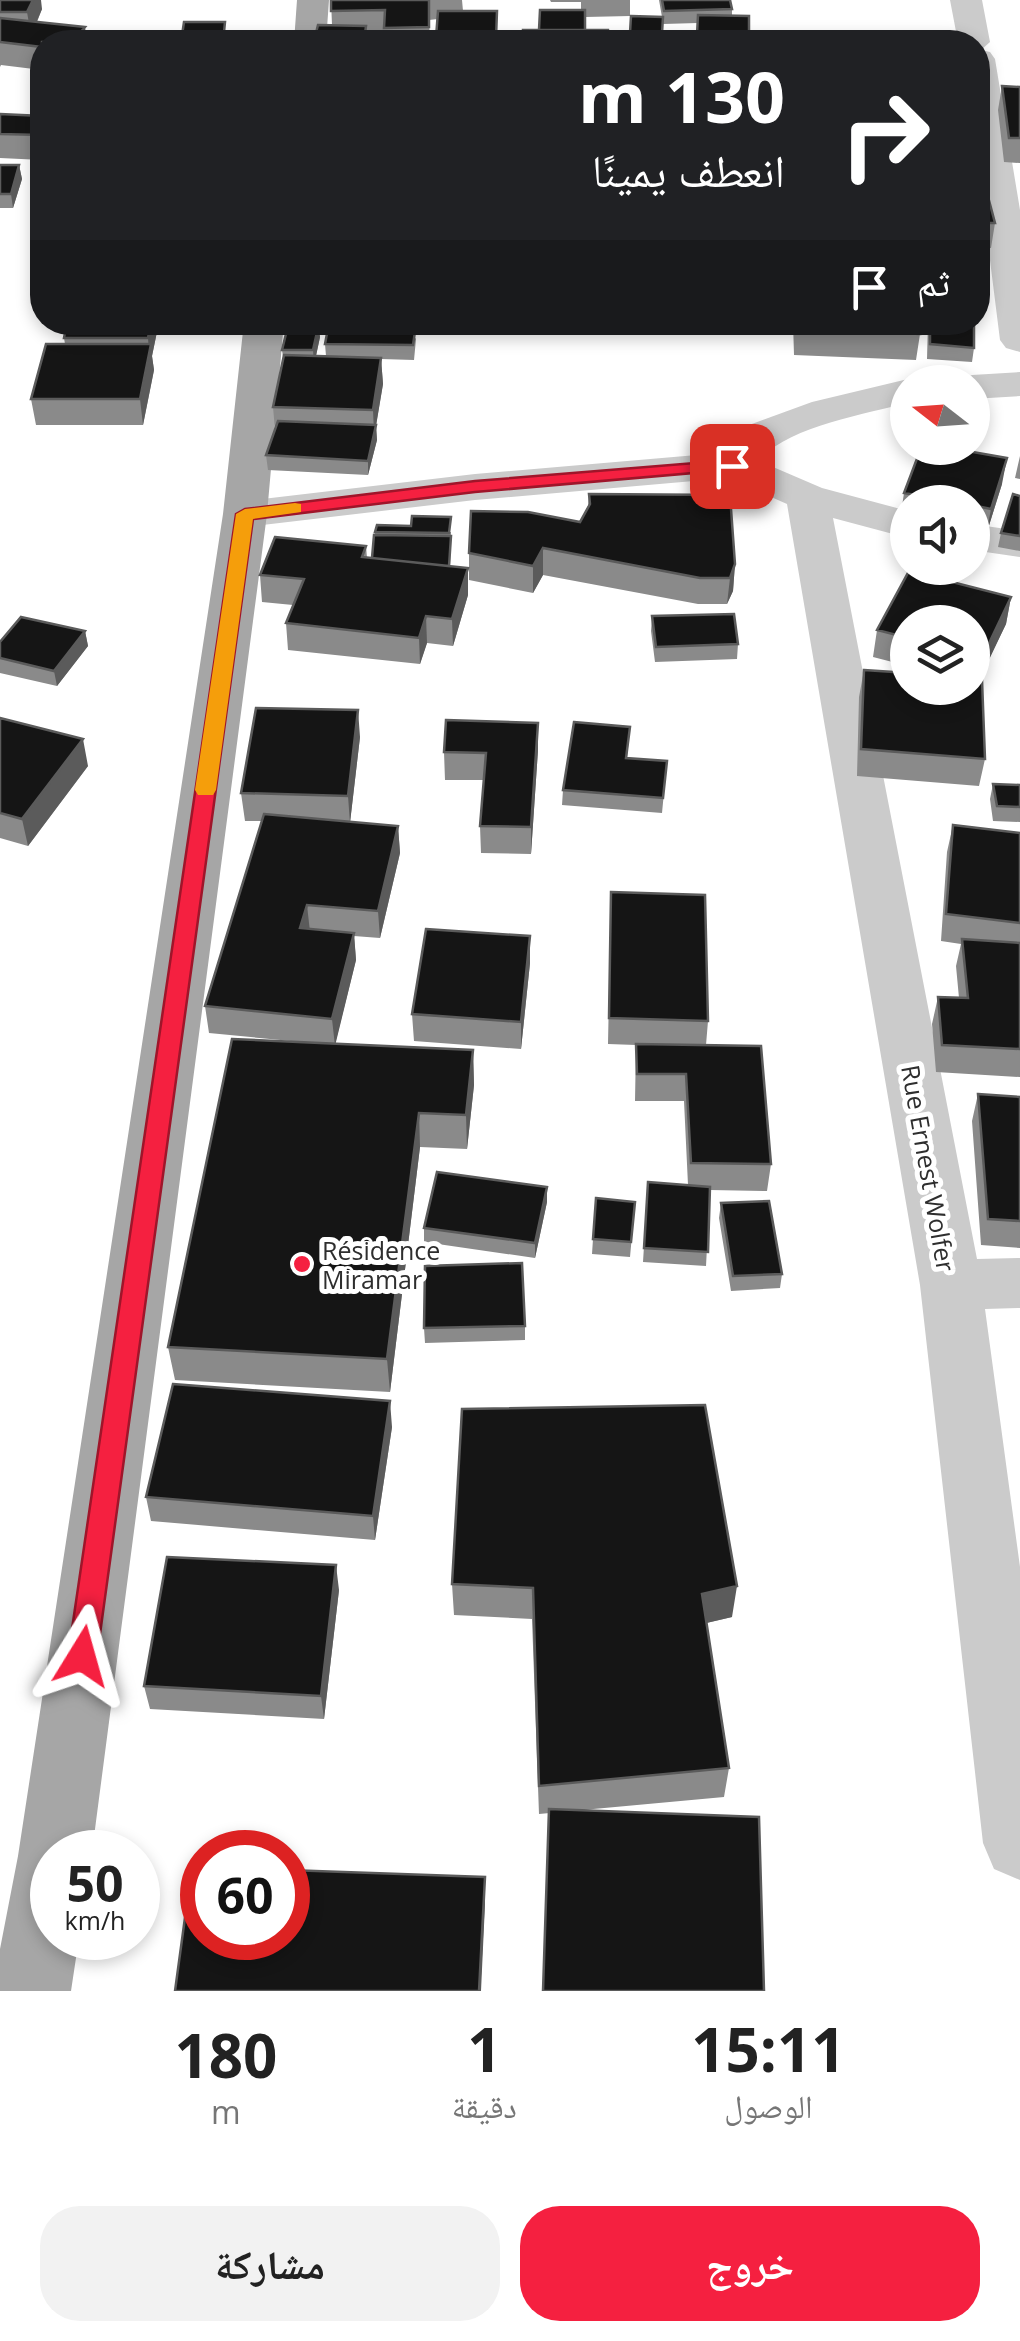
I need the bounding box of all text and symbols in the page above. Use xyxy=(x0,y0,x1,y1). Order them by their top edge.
text: 130 m xyxy=(578,48,785,144)
icon: right xyxy=(820,70,950,200)
text: انعطف يمينًا xyxy=(592,139,785,200)
text: ثم xyxy=(917,255,950,307)
icon: arrive xyxy=(842,260,897,315)
north arrow xyxy=(890,365,990,465)
map controls xyxy=(890,365,990,705)
pin xyxy=(690,424,775,509)
icon: arrive xyxy=(705,439,760,494)
button: sound xyxy=(890,485,990,585)
button: layers xyxy=(890,605,990,705)
street label: Rue Ernest Wolfer xyxy=(894,1062,964,1274)
place label: Résidence Miramar xyxy=(322,1233,440,1296)
marker: Résidence Miramar xyxy=(291,1253,313,1275)
position arrow xyxy=(30,1604,134,1708)
speed limit sign: 60 xyxy=(180,1830,310,1960)
text: 50 xyxy=(66,1849,124,1917)
text: km/h xyxy=(65,1903,125,1937)
text: 1 xyxy=(467,2008,501,2090)
text: 15:11 xyxy=(691,2008,846,2090)
text: 180 xyxy=(174,2014,277,2096)
text: دقيقة xyxy=(452,2084,517,2127)
text: الوصول xyxy=(724,2084,813,2127)
text: m xyxy=(211,2090,241,2133)
button: مشاركة xyxy=(40,2206,500,2321)
button: خروج xyxy=(520,2206,980,2321)

